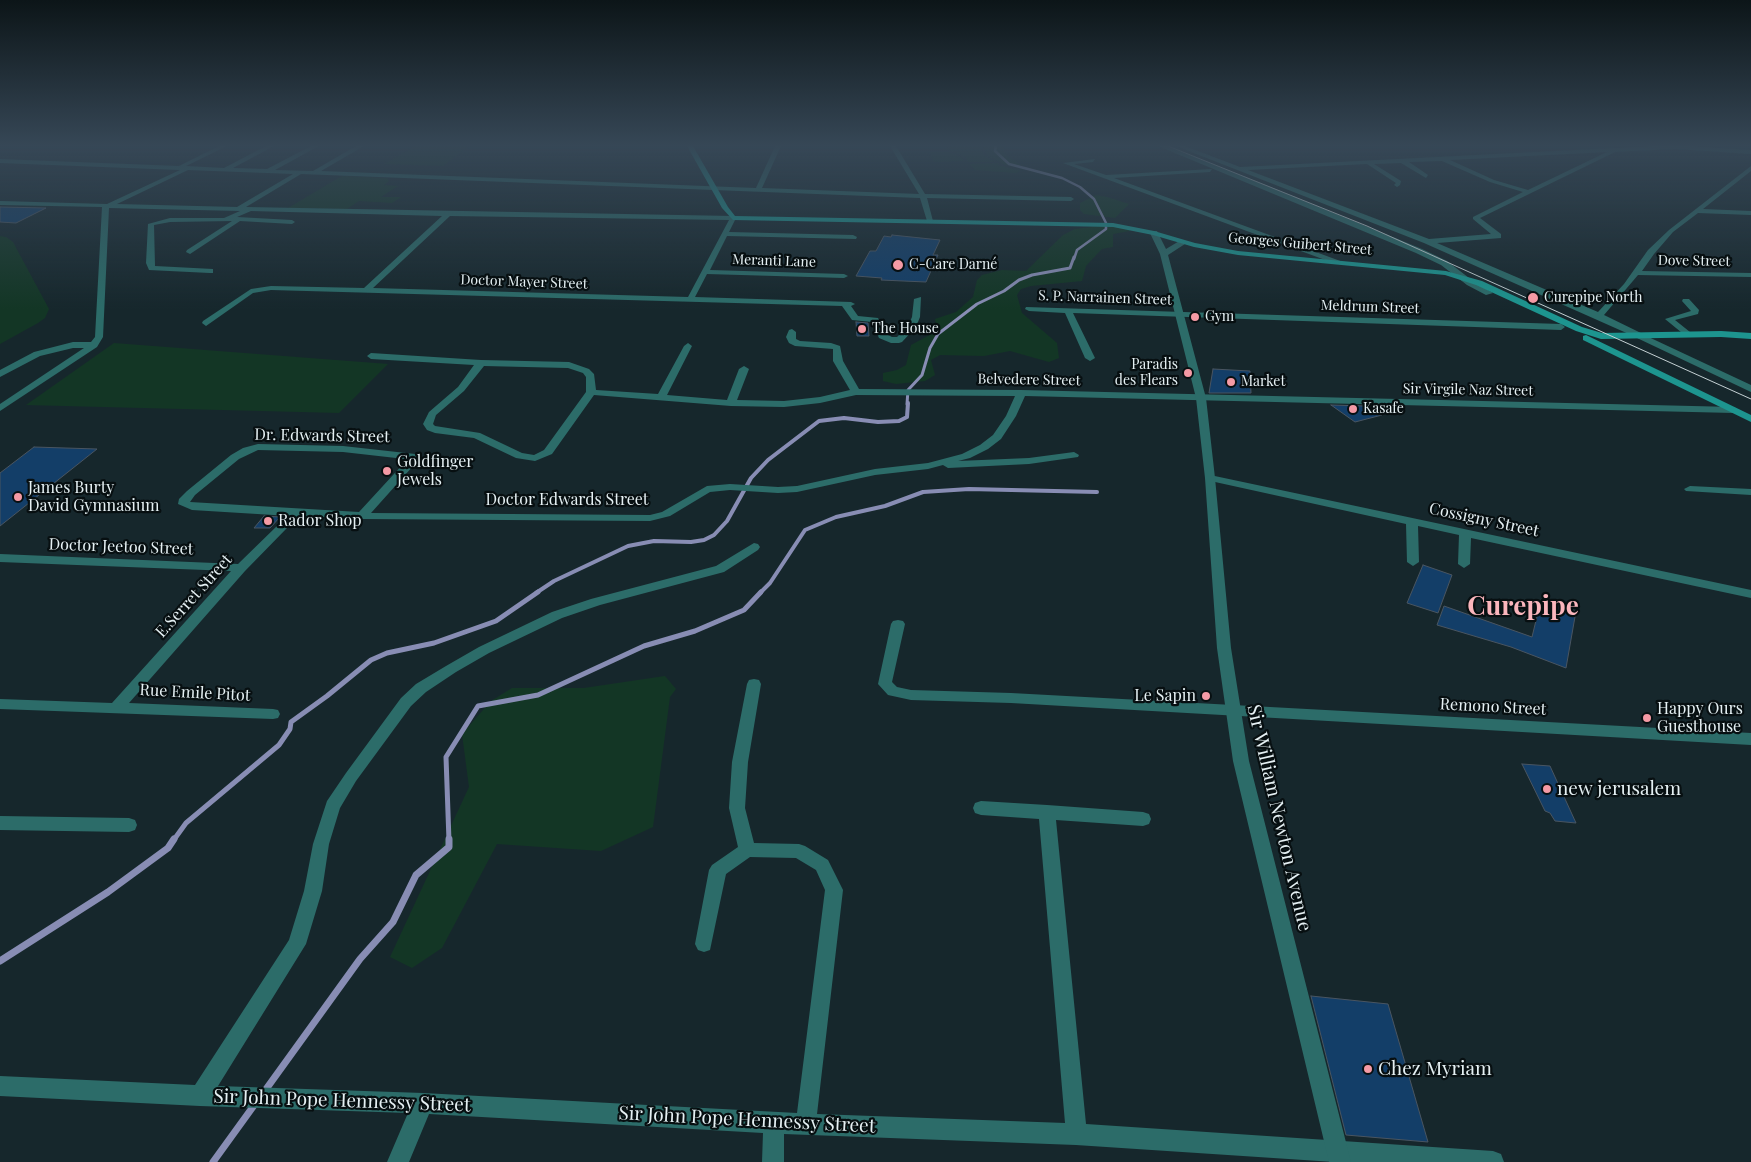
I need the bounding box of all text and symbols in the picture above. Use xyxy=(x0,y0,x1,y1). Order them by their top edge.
street label: Georges Guibert Street xyxy=(1227,229,1373,259)
street label: Meranti Lane xyxy=(732,251,816,271)
street label: Dove Street xyxy=(1658,252,1730,270)
place label: C-Care Darné xyxy=(909,257,997,273)
marker: C-Care Darné xyxy=(891,258,905,272)
street label: Doctor Mayer Street xyxy=(460,271,588,293)
street label: S. P. Narrainen Street xyxy=(1038,287,1172,309)
place label: Curepipe North xyxy=(1544,290,1642,306)
marker: Curepipe North xyxy=(1526,291,1540,305)
street label: Meldrum Street xyxy=(1320,297,1420,317)
place label: Gym xyxy=(1205,309,1234,325)
marker: Gym xyxy=(1189,311,1201,323)
place label: The House xyxy=(872,321,939,337)
marker: The House xyxy=(856,323,868,335)
place label: Paradis des Flears xyxy=(1115,357,1178,390)
marker: Paradis des Flears xyxy=(1182,367,1194,379)
street label: Belvedere Street xyxy=(977,371,1081,389)
place label: Market xyxy=(1241,374,1285,390)
marker: Market xyxy=(1225,376,1237,388)
street label: Sir Virgile Naz Street xyxy=(1403,380,1533,400)
place label: Kasafe xyxy=(1363,401,1404,417)
marker: Kasafe xyxy=(1347,403,1359,415)
street label: Dr. Edwards Street xyxy=(254,425,390,447)
place label: Goldfinger Jewels xyxy=(397,452,473,490)
marker: Goldfinger Jewels xyxy=(381,465,393,477)
place label: James Burty David Gymnasium xyxy=(28,478,159,516)
street label: Doctor Edwards Street xyxy=(485,490,649,510)
marker: James Burty David Gymnasium xyxy=(12,491,24,503)
street label: Cossigny Street xyxy=(1427,499,1541,541)
place label: Rador Shop xyxy=(278,511,362,531)
marker: Rador Shop xyxy=(262,515,274,527)
street label: Doctor Jeetoo Street xyxy=(48,535,194,559)
street label: E.Serret Street xyxy=(152,551,236,641)
district label: Curepipe xyxy=(1467,591,1579,623)
street label: Rue Emile Pitot xyxy=(139,681,251,705)
place label: Le Sapin xyxy=(1134,686,1196,706)
marker: Le Sapin xyxy=(1200,690,1212,702)
street label: Remono Street xyxy=(1439,695,1547,719)
place label: Happy Ours Guesthouse xyxy=(1657,699,1743,737)
street label: Sir William Newton Avenue xyxy=(1242,702,1316,934)
marker: Happy Ours Guesthouse xyxy=(1641,712,1653,724)
place label: new jerusalem xyxy=(1557,778,1681,800)
marker: new jerusalem xyxy=(1541,783,1553,795)
place label: Chez Myriam xyxy=(1378,1058,1492,1080)
marker: Chez Myriam xyxy=(1362,1063,1374,1075)
street label: Sir John Pope Hennessy Street xyxy=(213,1085,471,1117)
street label: Sir John Pope Hennessy Street xyxy=(618,1102,876,1138)

